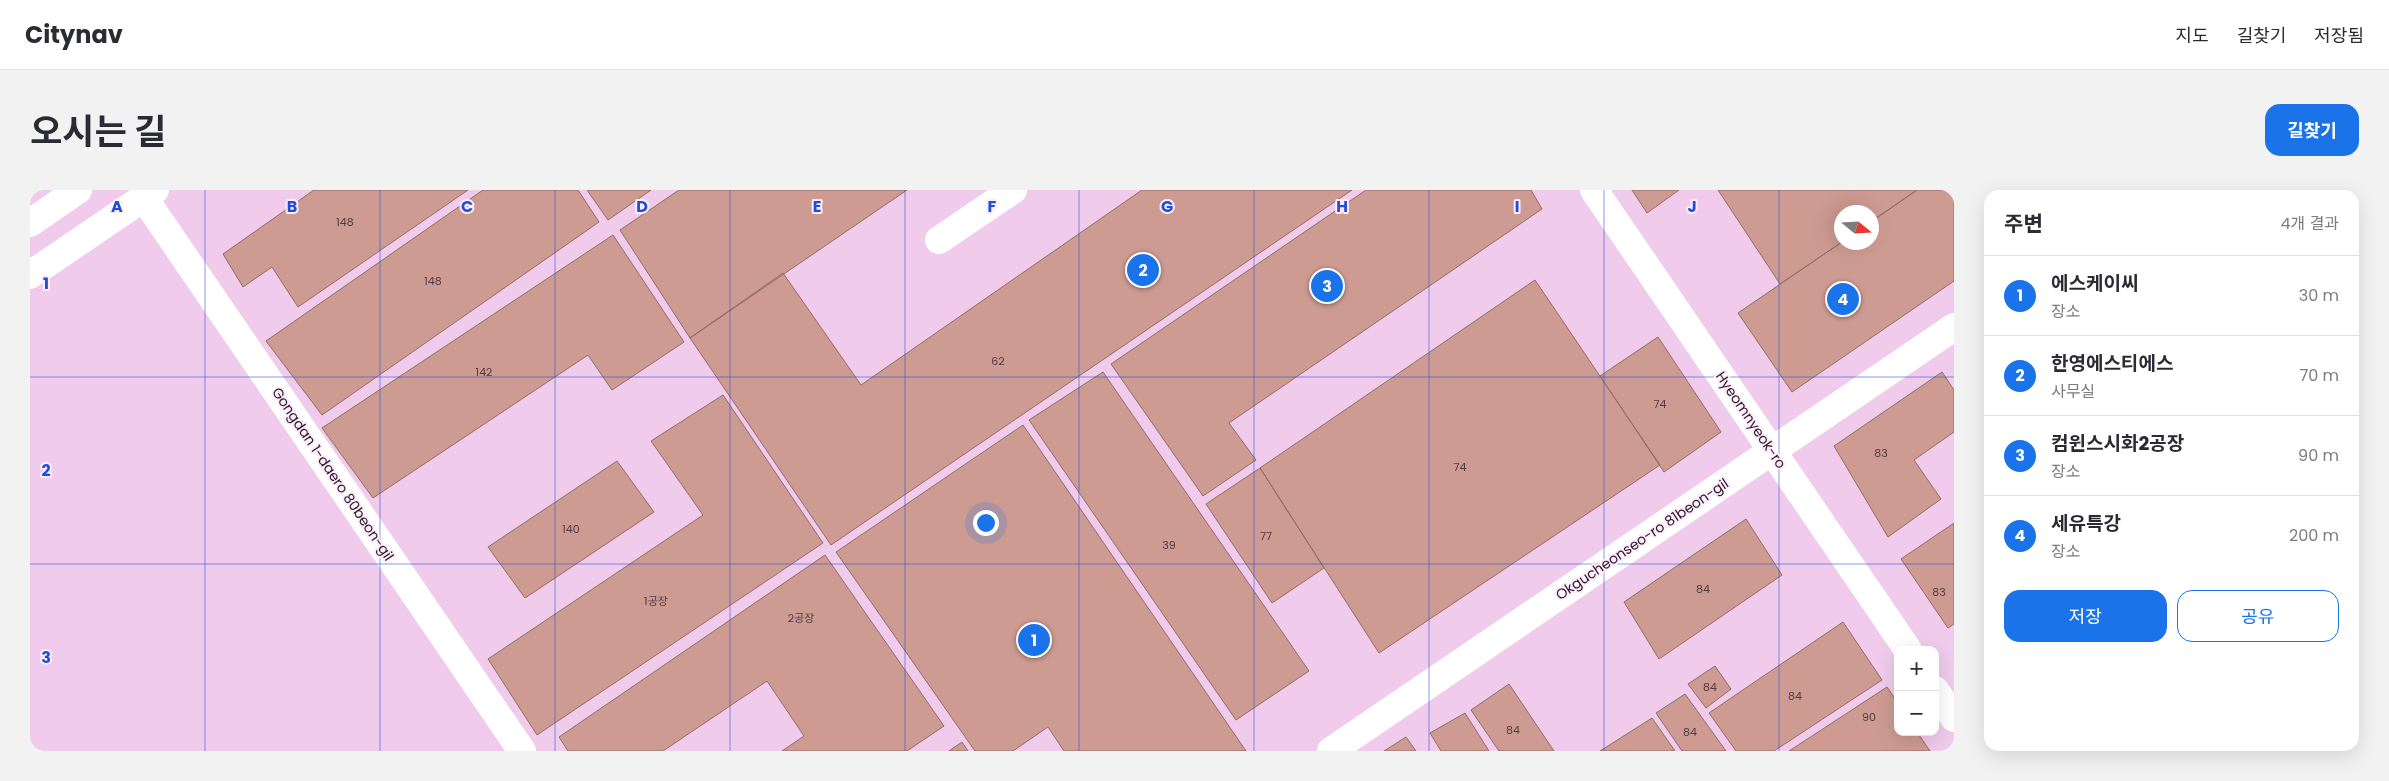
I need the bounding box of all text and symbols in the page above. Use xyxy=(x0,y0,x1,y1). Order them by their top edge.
text: Citynav xyxy=(25,18,123,51)
text: 지도 xyxy=(2176,23,2209,48)
text: 길찾기 xyxy=(2237,23,2286,48)
text: 저장됨 xyxy=(2314,23,2364,48)
button: 길찾기 xyxy=(2265,104,2359,156)
text: 오시는 길 xyxy=(30,107,166,156)
text: A xyxy=(111,195,123,218)
text: B xyxy=(287,195,297,218)
text: C xyxy=(461,195,473,218)
text: D xyxy=(636,195,648,218)
text: E xyxy=(813,195,821,218)
text: F xyxy=(988,195,997,218)
text: G xyxy=(1161,195,1173,218)
text: H xyxy=(1336,195,1348,218)
text: I xyxy=(1515,195,1519,218)
text: J xyxy=(1687,195,1697,218)
north arrow xyxy=(1834,205,1879,250)
text: 주변 xyxy=(2004,209,2043,238)
text: 4개 결과 xyxy=(2281,212,2339,235)
house number: 148 xyxy=(336,214,354,230)
pin: 2 xyxy=(1127,251,1159,289)
pin: 3 xyxy=(1311,267,1343,305)
text: 에스케이씨 xyxy=(2051,270,2138,297)
text: 1 xyxy=(43,272,49,295)
house number: 148 xyxy=(424,273,442,289)
pin: 4 xyxy=(1827,280,1859,318)
text: 1 xyxy=(2017,284,2023,307)
text: 30 m xyxy=(2299,284,2339,307)
text: 장소 xyxy=(2051,300,2080,323)
text: 한영에스티에스 xyxy=(2051,350,2173,377)
house number: 62 xyxy=(991,353,1005,369)
house number: 142 xyxy=(476,364,492,380)
text: 2 xyxy=(2015,364,2025,387)
text: 70 m xyxy=(2299,364,2339,387)
street label: Hyeomnyeok-ro xyxy=(1711,367,1791,473)
text: 사무실 xyxy=(2051,380,2095,403)
street label: Gongdan 1-daero 80beon-gil xyxy=(267,383,399,565)
house number: 74 xyxy=(1654,396,1667,412)
text: 컴윈스시화2공장 xyxy=(2051,430,2184,457)
text: 3 xyxy=(2015,444,2025,467)
text: 90 m xyxy=(2298,444,2339,467)
house number: 83 xyxy=(1874,445,1888,461)
text: 2 xyxy=(41,459,51,482)
house number: 74 xyxy=(1454,459,1467,475)
text: 장소 xyxy=(2051,460,2080,483)
street label: Okgucheonseo-ro 81beon-gil xyxy=(1552,473,1732,605)
your location xyxy=(973,510,999,536)
text: 세유특강 xyxy=(2051,510,2121,537)
house number: 140 xyxy=(562,521,580,537)
text: 4 xyxy=(2015,524,2025,547)
text: 200 m xyxy=(2289,524,2339,547)
house number: 77 xyxy=(1260,528,1272,544)
house number: 39 xyxy=(1162,537,1176,553)
text: 장소 xyxy=(2051,540,2080,563)
house number: 84 xyxy=(1696,581,1710,597)
house number: 83 xyxy=(1932,584,1946,600)
button: 저장 xyxy=(2004,590,2167,642)
button: 공유 xyxy=(2177,590,2339,642)
house number: 1공장 xyxy=(644,593,668,609)
house number: 2공장 xyxy=(788,610,814,626)
pin: 1 xyxy=(1018,621,1050,659)
text: 3 xyxy=(41,646,51,669)
map controls xyxy=(1894,646,1939,736)
button: + xyxy=(1894,646,1939,691)
house number: 84 xyxy=(1703,679,1717,695)
house number: 84 xyxy=(1788,688,1802,704)
button: − xyxy=(1894,691,1939,736)
house number: 90 xyxy=(1862,709,1876,725)
house number: 84 xyxy=(1506,722,1520,738)
house number: 84 xyxy=(1683,724,1697,740)

